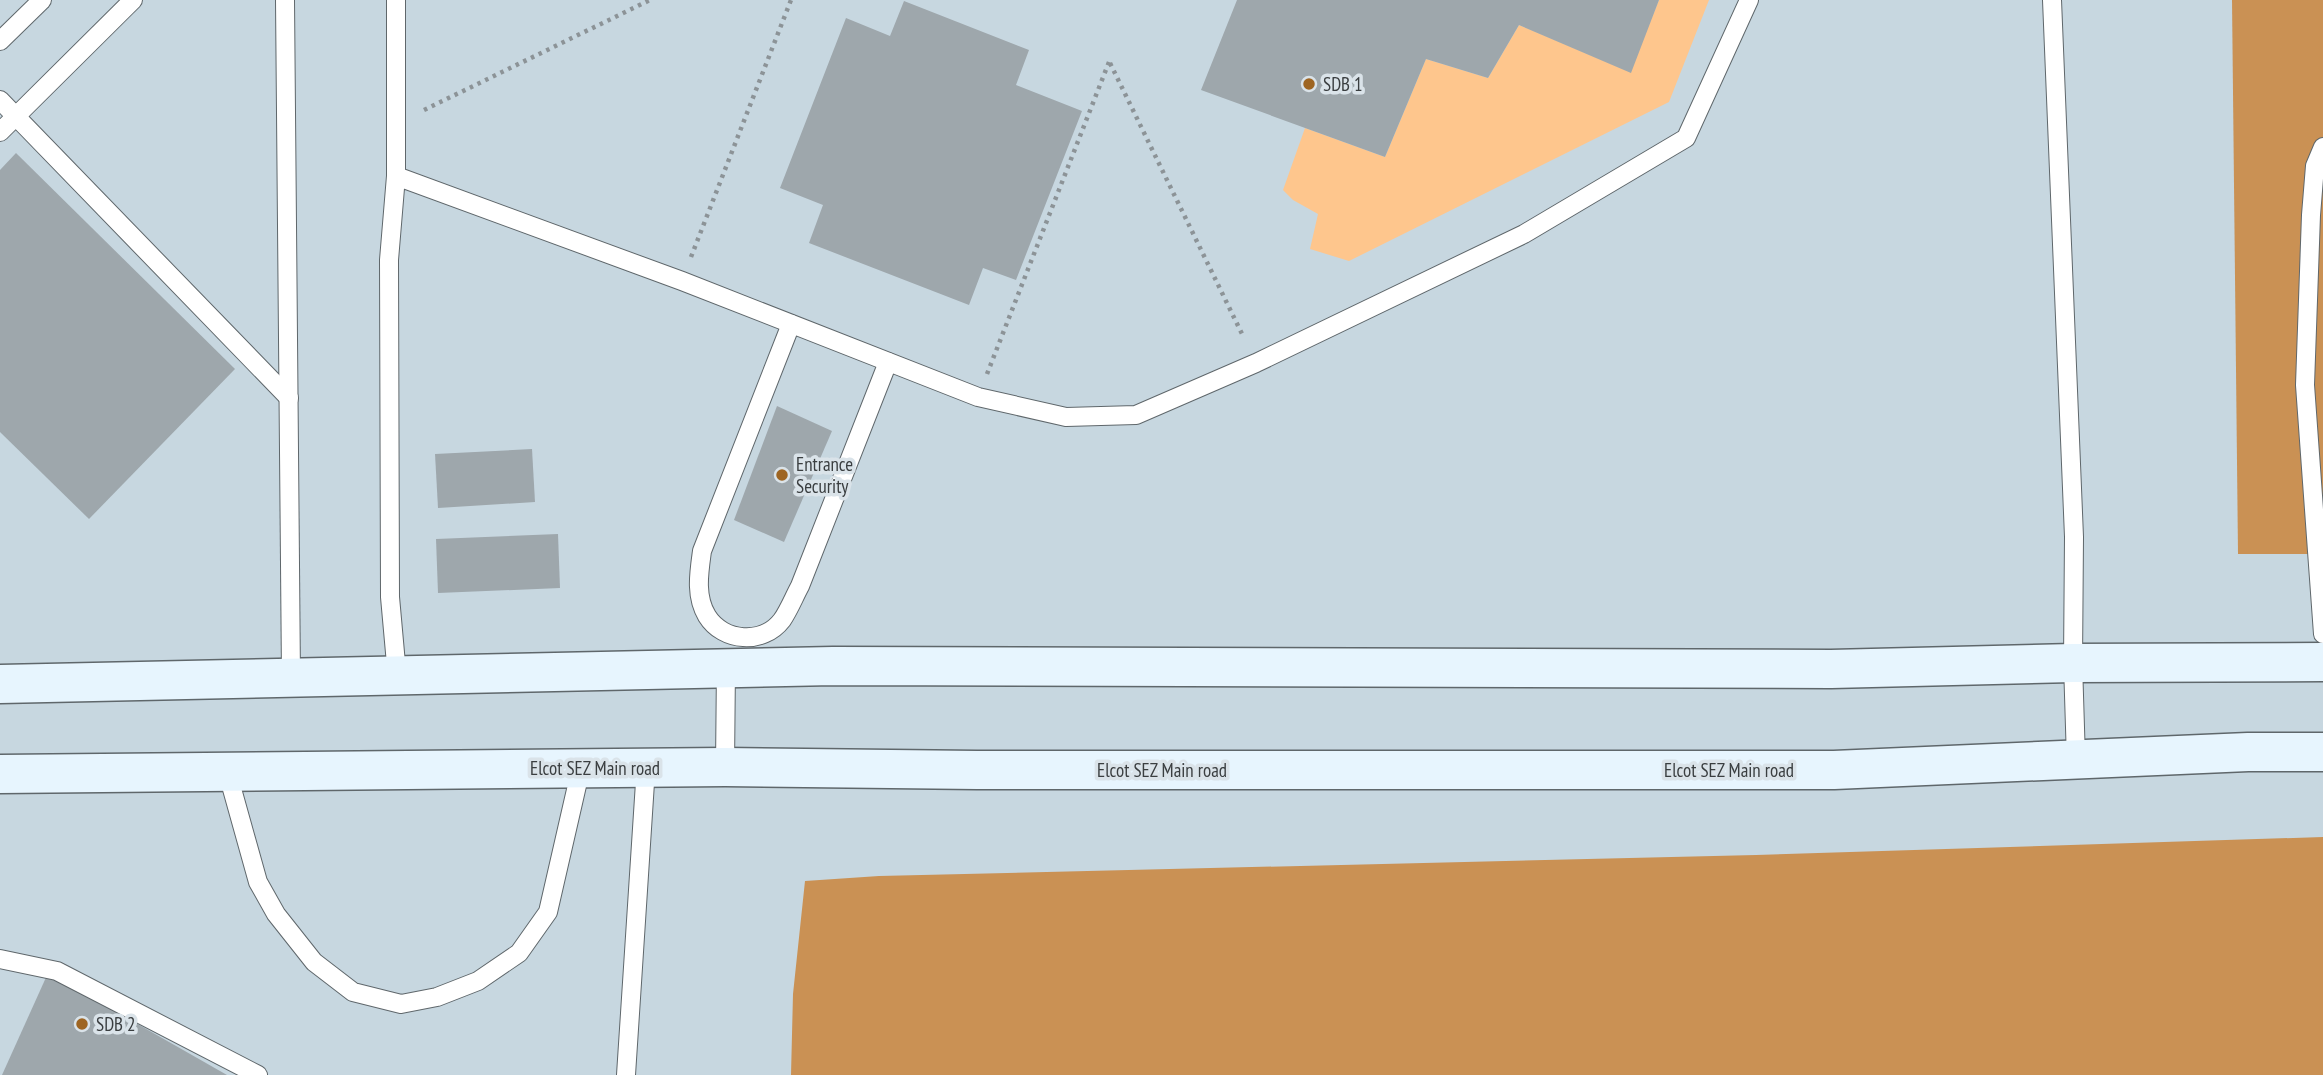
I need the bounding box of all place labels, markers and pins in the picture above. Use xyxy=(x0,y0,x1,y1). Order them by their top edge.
place label: SDB 1 xyxy=(1323,72,1363,96)
marker: SDB 1 xyxy=(1301,76,1317,92)
place label: Entrance Security xyxy=(796,452,853,498)
marker: Entrance Security xyxy=(774,467,790,483)
place label: SDB 2 xyxy=(96,1012,136,1036)
marker: SDB 2 xyxy=(74,1016,90,1032)

